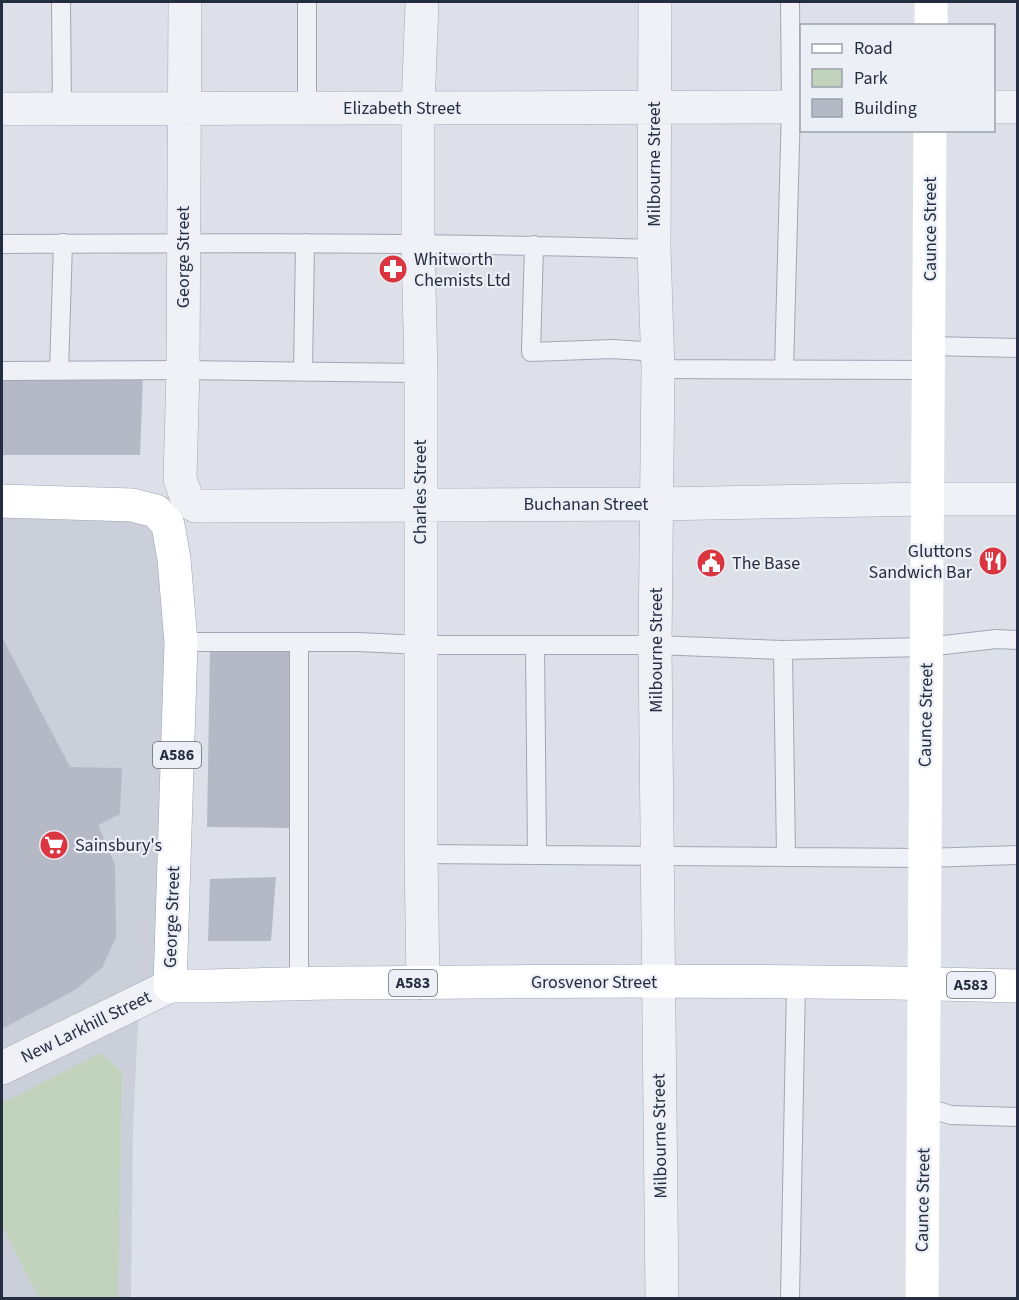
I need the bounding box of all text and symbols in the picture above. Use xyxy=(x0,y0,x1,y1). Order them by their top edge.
legend xyxy=(800,24,995,132)
text: Road xyxy=(854,36,893,61)
text: Park xyxy=(854,66,888,91)
street label: Elizabeth Street xyxy=(343,96,461,121)
text: Building xyxy=(854,96,917,121)
street label: Milbourne Street xyxy=(642,101,667,227)
street label: Caunce Street xyxy=(918,177,943,281)
street label: George Street xyxy=(171,206,196,308)
place label: Whitworth Chemists Ltd xyxy=(414,247,511,293)
pharmacy icon: Whitworth Chemists Ltd xyxy=(377,253,409,285)
street label: Charles Street xyxy=(408,439,433,545)
street label: Buchanan Street xyxy=(524,492,648,517)
place label: Gluttons Sandwich Bar xyxy=(869,539,973,585)
restaurant icon: Gluttons Sandwich Bar xyxy=(977,545,1009,577)
public building icon: The Base xyxy=(695,547,727,579)
place label: The Base xyxy=(732,551,800,576)
street label: Milbourne Street xyxy=(644,587,669,713)
street label: Caunce Street xyxy=(913,663,939,767)
road number: A586 xyxy=(153,742,201,768)
supermarket icon: Sainsbury's xyxy=(38,829,70,861)
place label: Sainsbury's xyxy=(75,833,162,858)
street label: George Street xyxy=(158,865,186,969)
road number: A583 xyxy=(389,970,437,996)
street label: Grosvenor Street xyxy=(531,970,657,995)
road number: A583 xyxy=(947,972,995,998)
street label: New Larkhill Street xyxy=(17,985,155,1069)
street label: Milbourne Street xyxy=(646,1073,674,1199)
street label: Caunce Street xyxy=(910,1148,936,1252)

